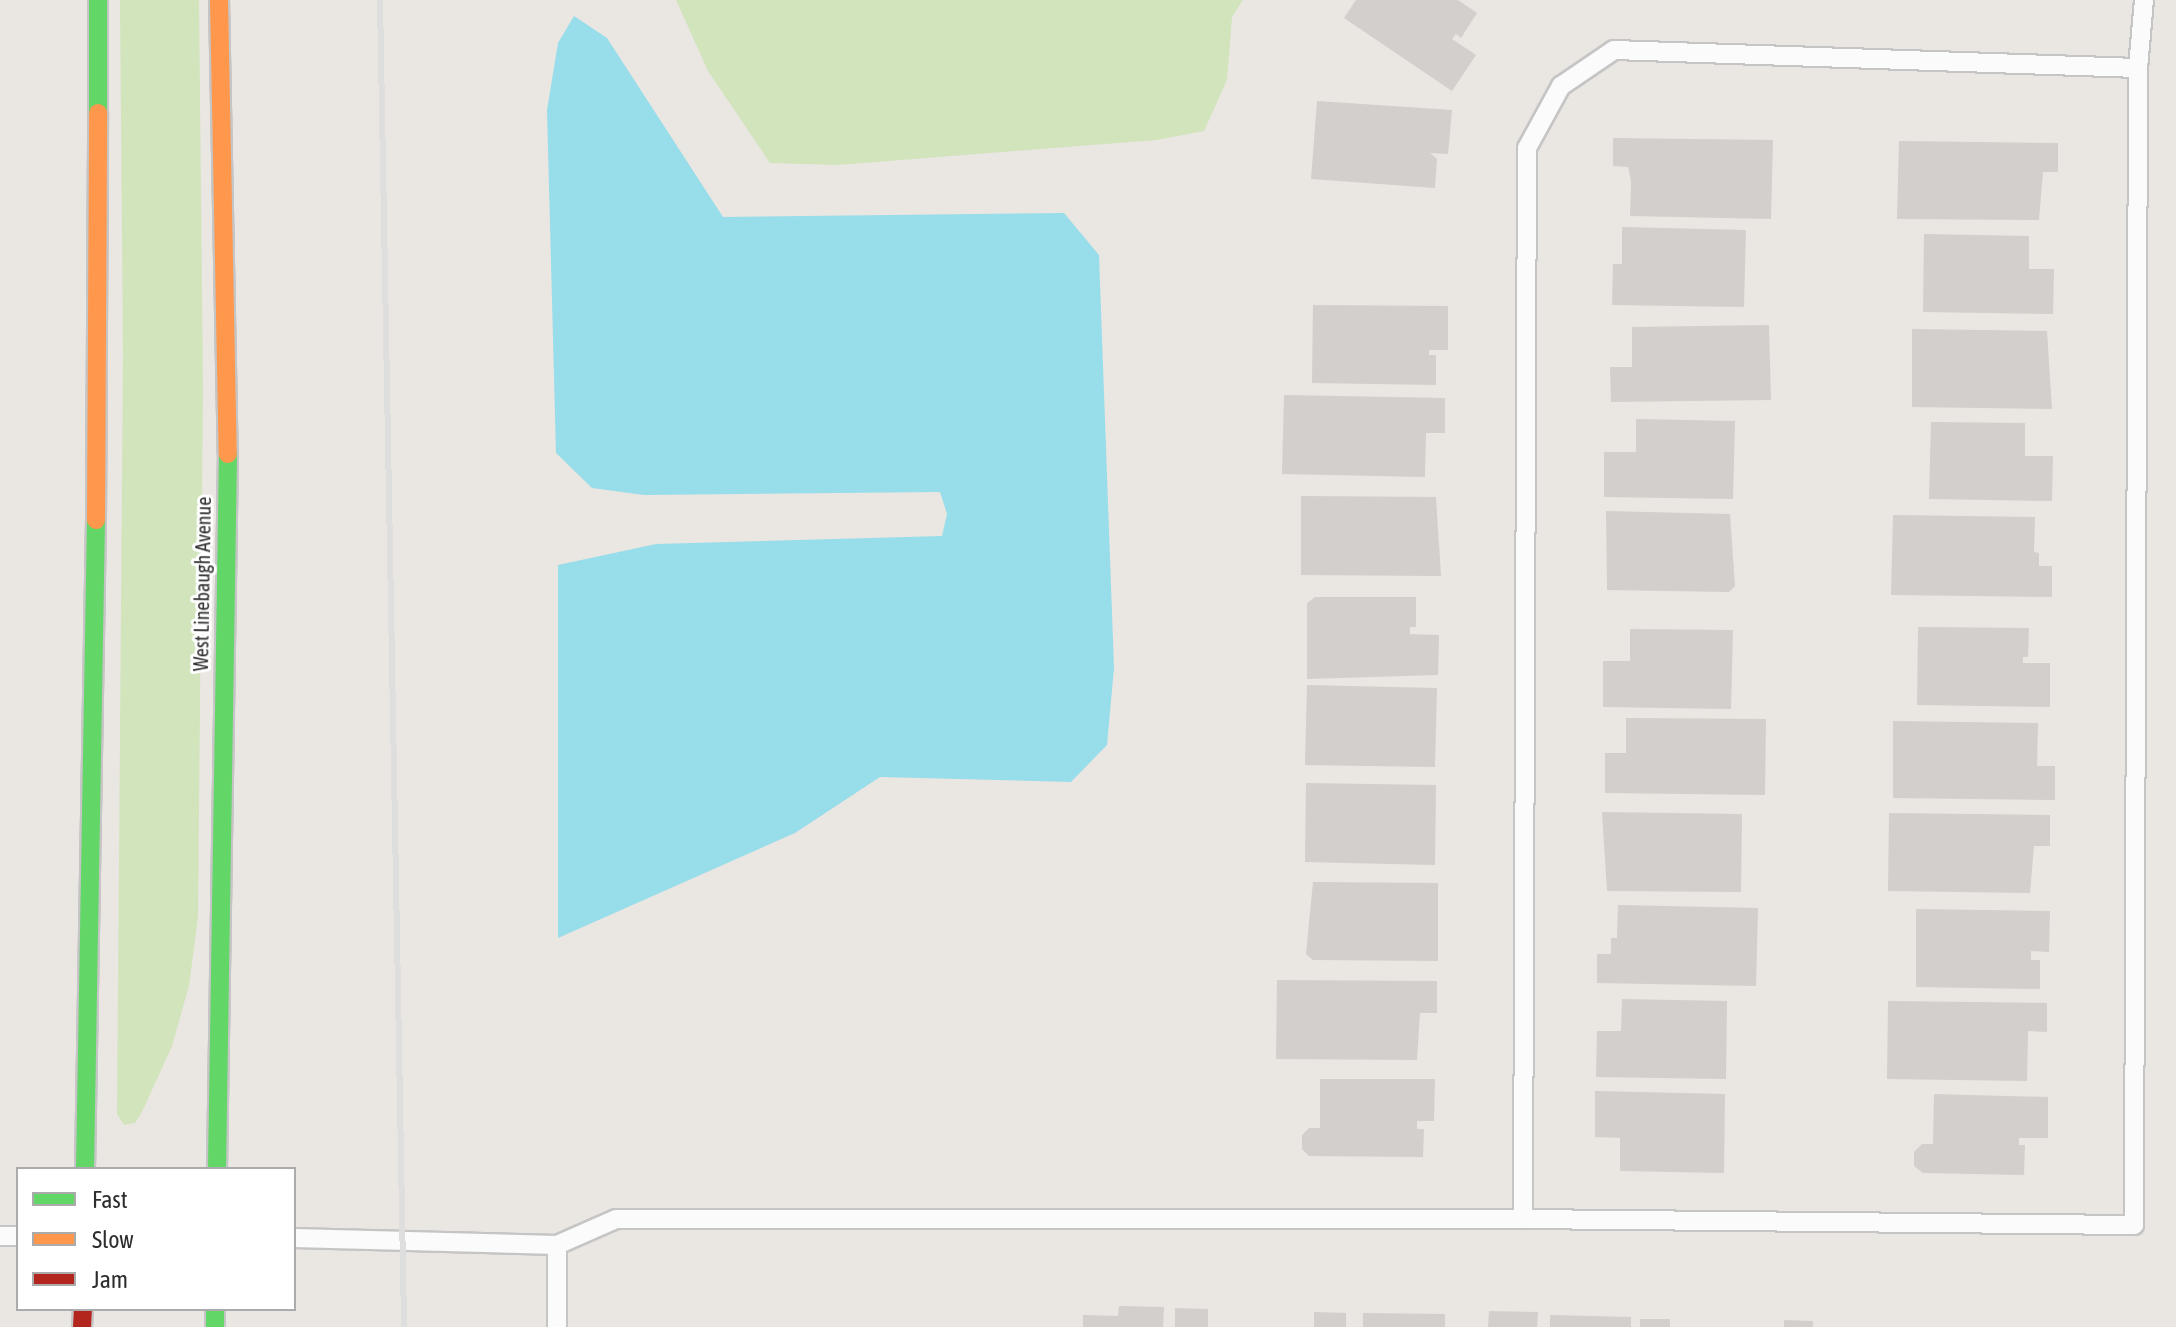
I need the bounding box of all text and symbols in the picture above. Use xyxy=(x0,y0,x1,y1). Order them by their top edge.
street label: West Linebaugh Avenue xyxy=(188,497,216,671)
legend xyxy=(16,1167,296,1311)
text: Fast xyxy=(92,1186,128,1213)
text: Slow xyxy=(92,1226,134,1253)
text: Jam xyxy=(92,1266,128,1293)

